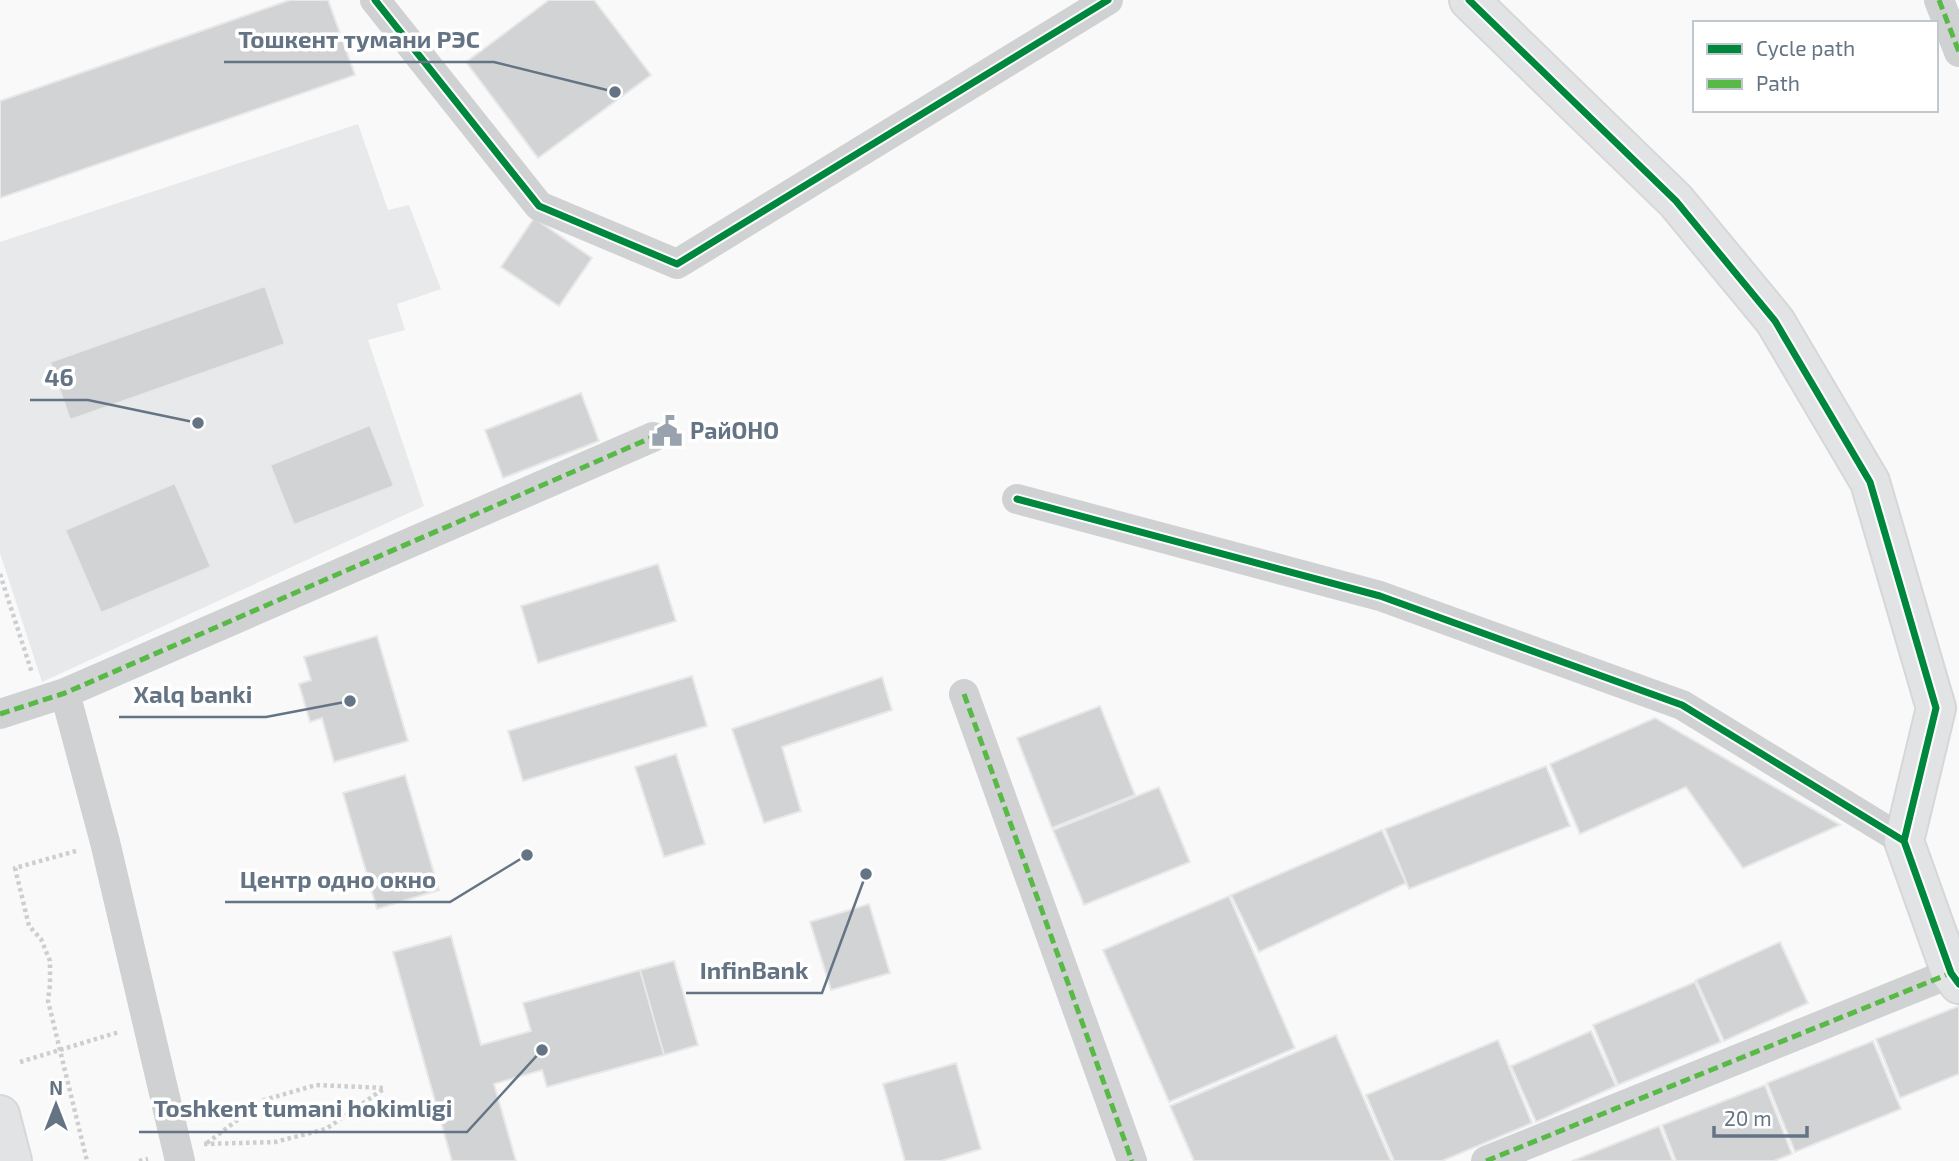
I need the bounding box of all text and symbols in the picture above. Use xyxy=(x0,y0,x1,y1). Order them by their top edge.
callout: Тошкент тумани РЭС xyxy=(224,17,494,62)
legend xyxy=(1693,21,1938,112)
text: Тошкент тумани РЭС xyxy=(238,24,480,53)
text: Cycle path xyxy=(1756,35,1855,60)
text: Path xyxy=(1756,70,1800,95)
callout: 46 xyxy=(30,355,88,400)
text: 46 xyxy=(44,362,74,391)
public building icon: РайОНО xyxy=(650,414,684,448)
place label: РайОНО xyxy=(690,416,779,444)
callout: Xalq banki xyxy=(119,672,266,717)
text: Xalq banki xyxy=(134,679,252,708)
callout: Центр одно окно xyxy=(225,857,450,902)
text: Центр одно окно xyxy=(240,864,436,893)
callout: InfinBank xyxy=(686,948,822,993)
text: InfinBank xyxy=(700,955,809,984)
north arrow xyxy=(21,1070,91,1140)
text: N xyxy=(49,1076,63,1099)
callout: Toshkent tumani hokimligi xyxy=(139,1087,467,1132)
text: Toshkent tumani hokimligi xyxy=(154,1093,452,1122)
scale bar xyxy=(1714,1094,1807,1138)
text: 20 m xyxy=(1724,1105,1772,1130)

